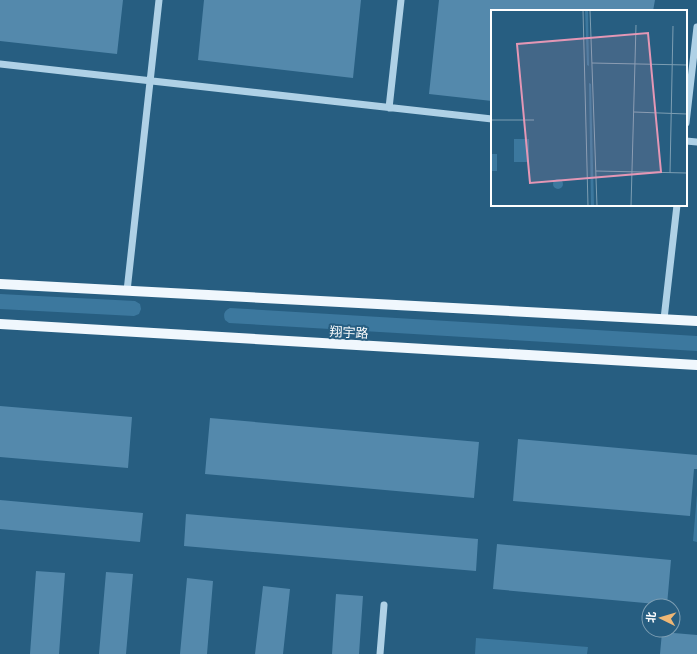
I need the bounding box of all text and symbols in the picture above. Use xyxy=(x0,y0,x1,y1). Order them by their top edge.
inset map xyxy=(491,10,687,206)
street label: 翔宇路 xyxy=(329,323,369,343)
north arrow xyxy=(641,598,681,638)
text: 北 xyxy=(644,611,659,623)

